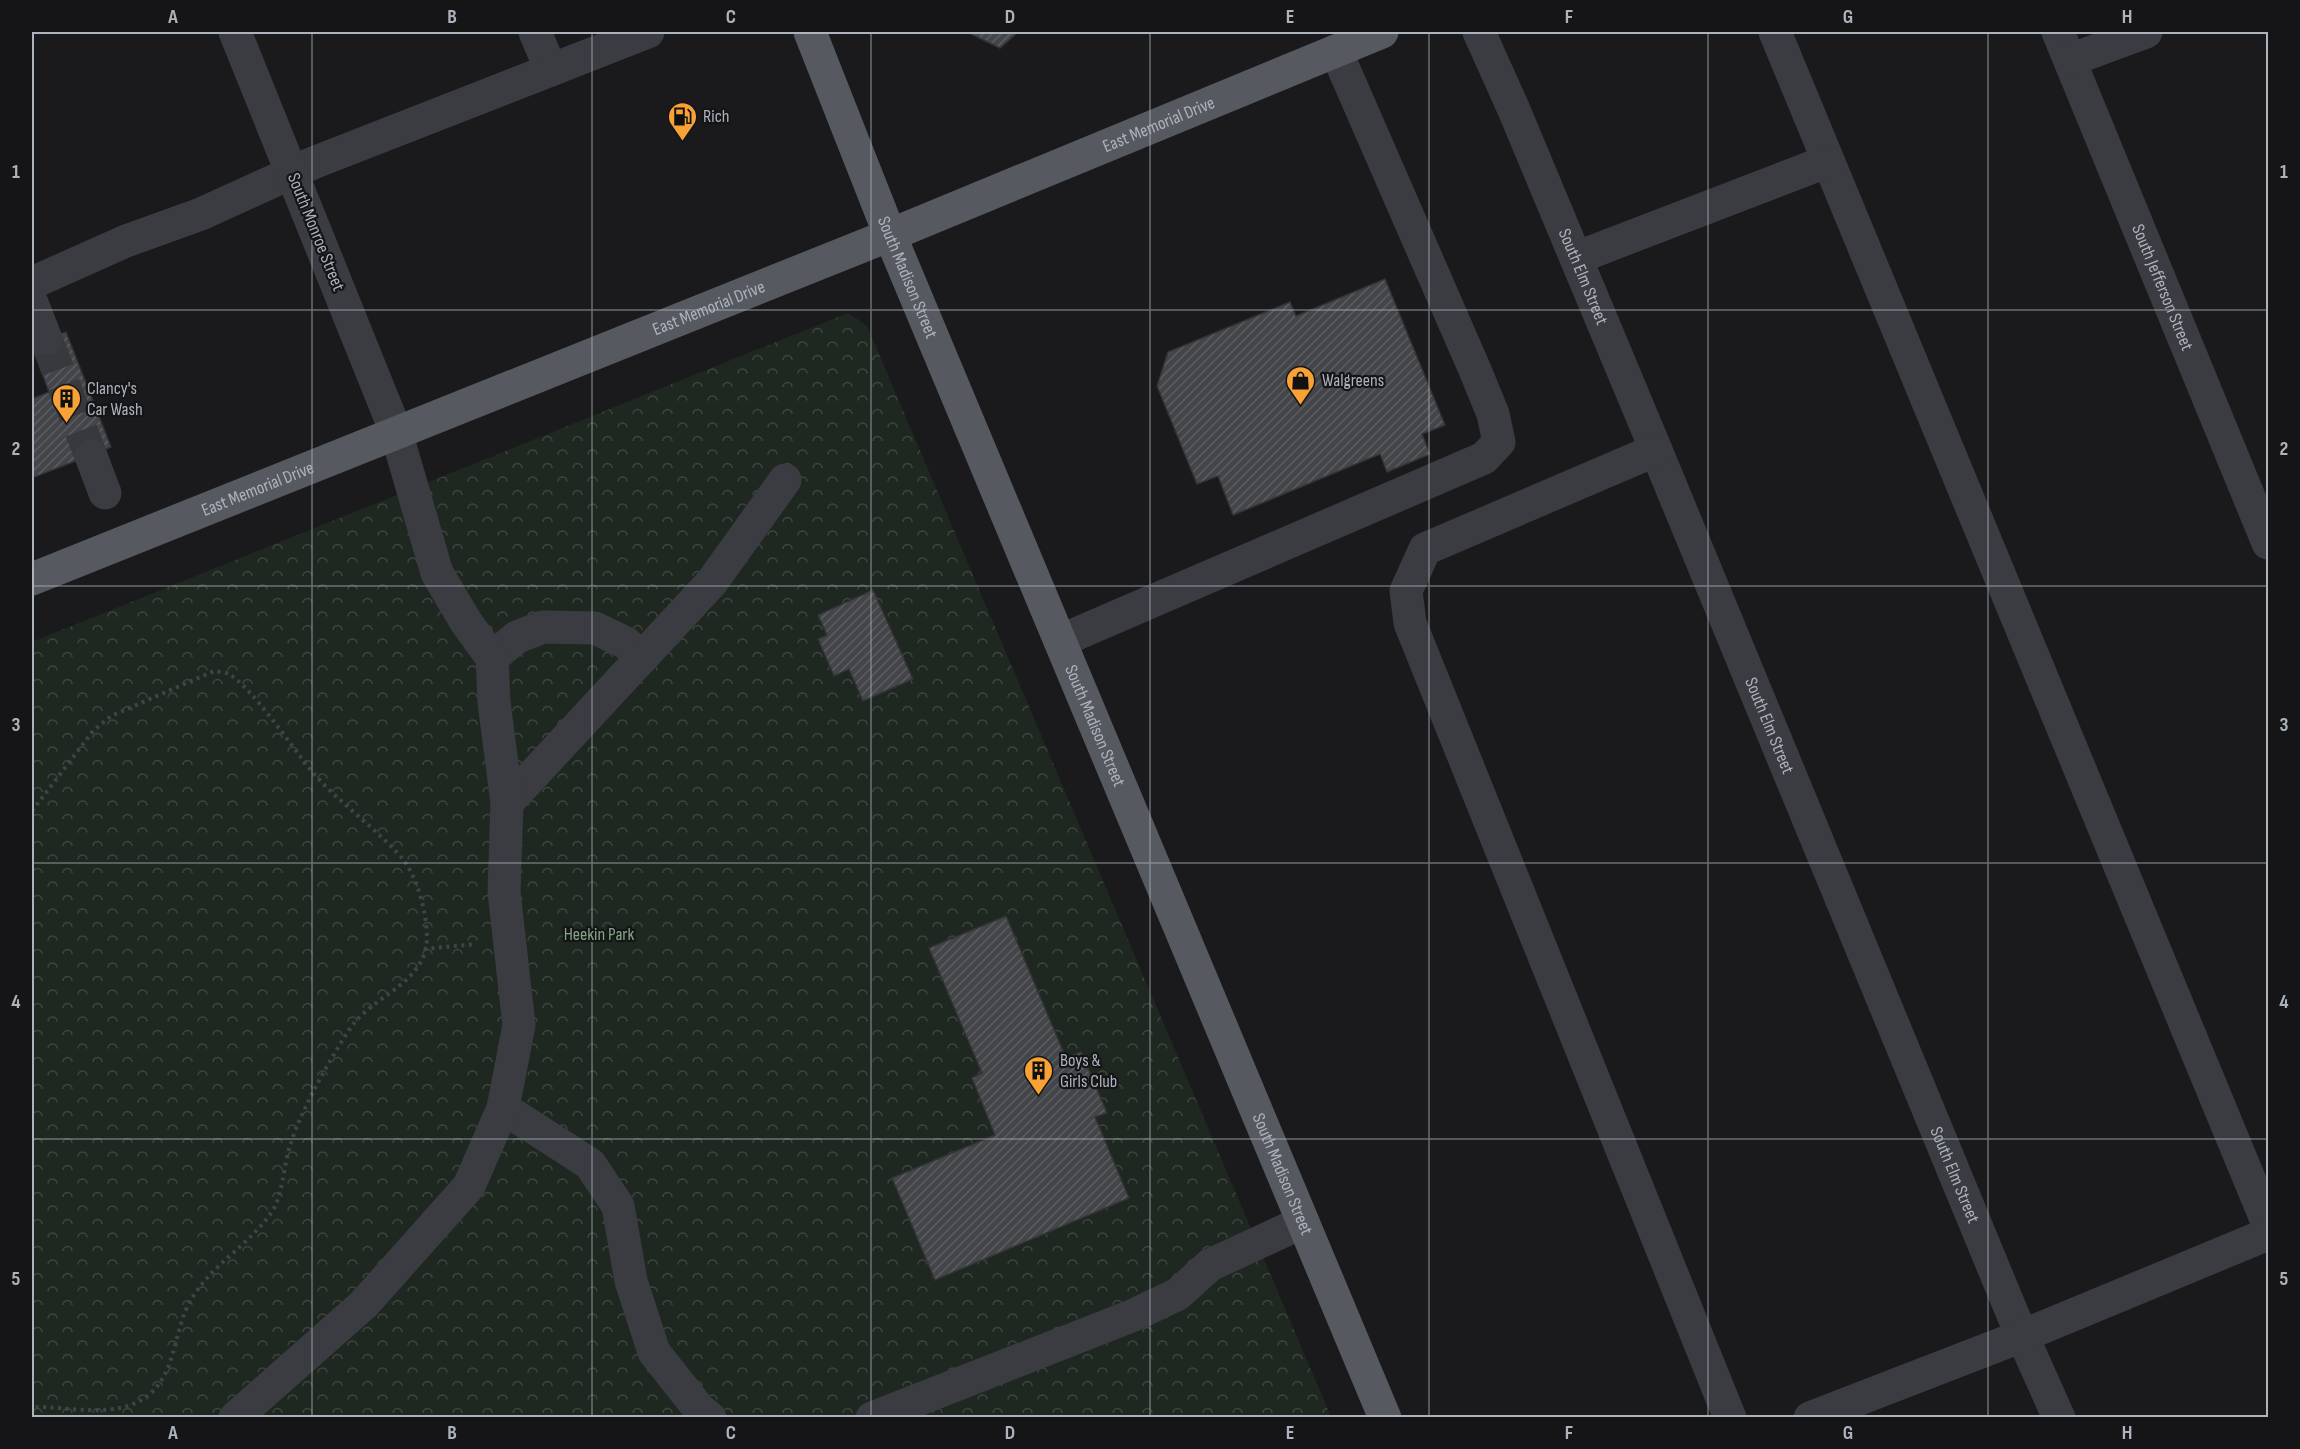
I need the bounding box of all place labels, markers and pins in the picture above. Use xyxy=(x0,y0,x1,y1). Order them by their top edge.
fuel station icon: Rich xyxy=(666,100,698,142)
place label: Rich xyxy=(703,106,730,127)
shop icon: Walgreens xyxy=(1285,364,1317,406)
place label: Walgreens xyxy=(1322,370,1384,391)
place label: Clancy's Car Wash xyxy=(87,378,143,420)
building icon: Clancy's Car Wash xyxy=(50,382,82,424)
place label: Boys & Girls Club xyxy=(1060,1050,1117,1092)
building icon: Boys & Girls Club xyxy=(1023,1054,1055,1096)

